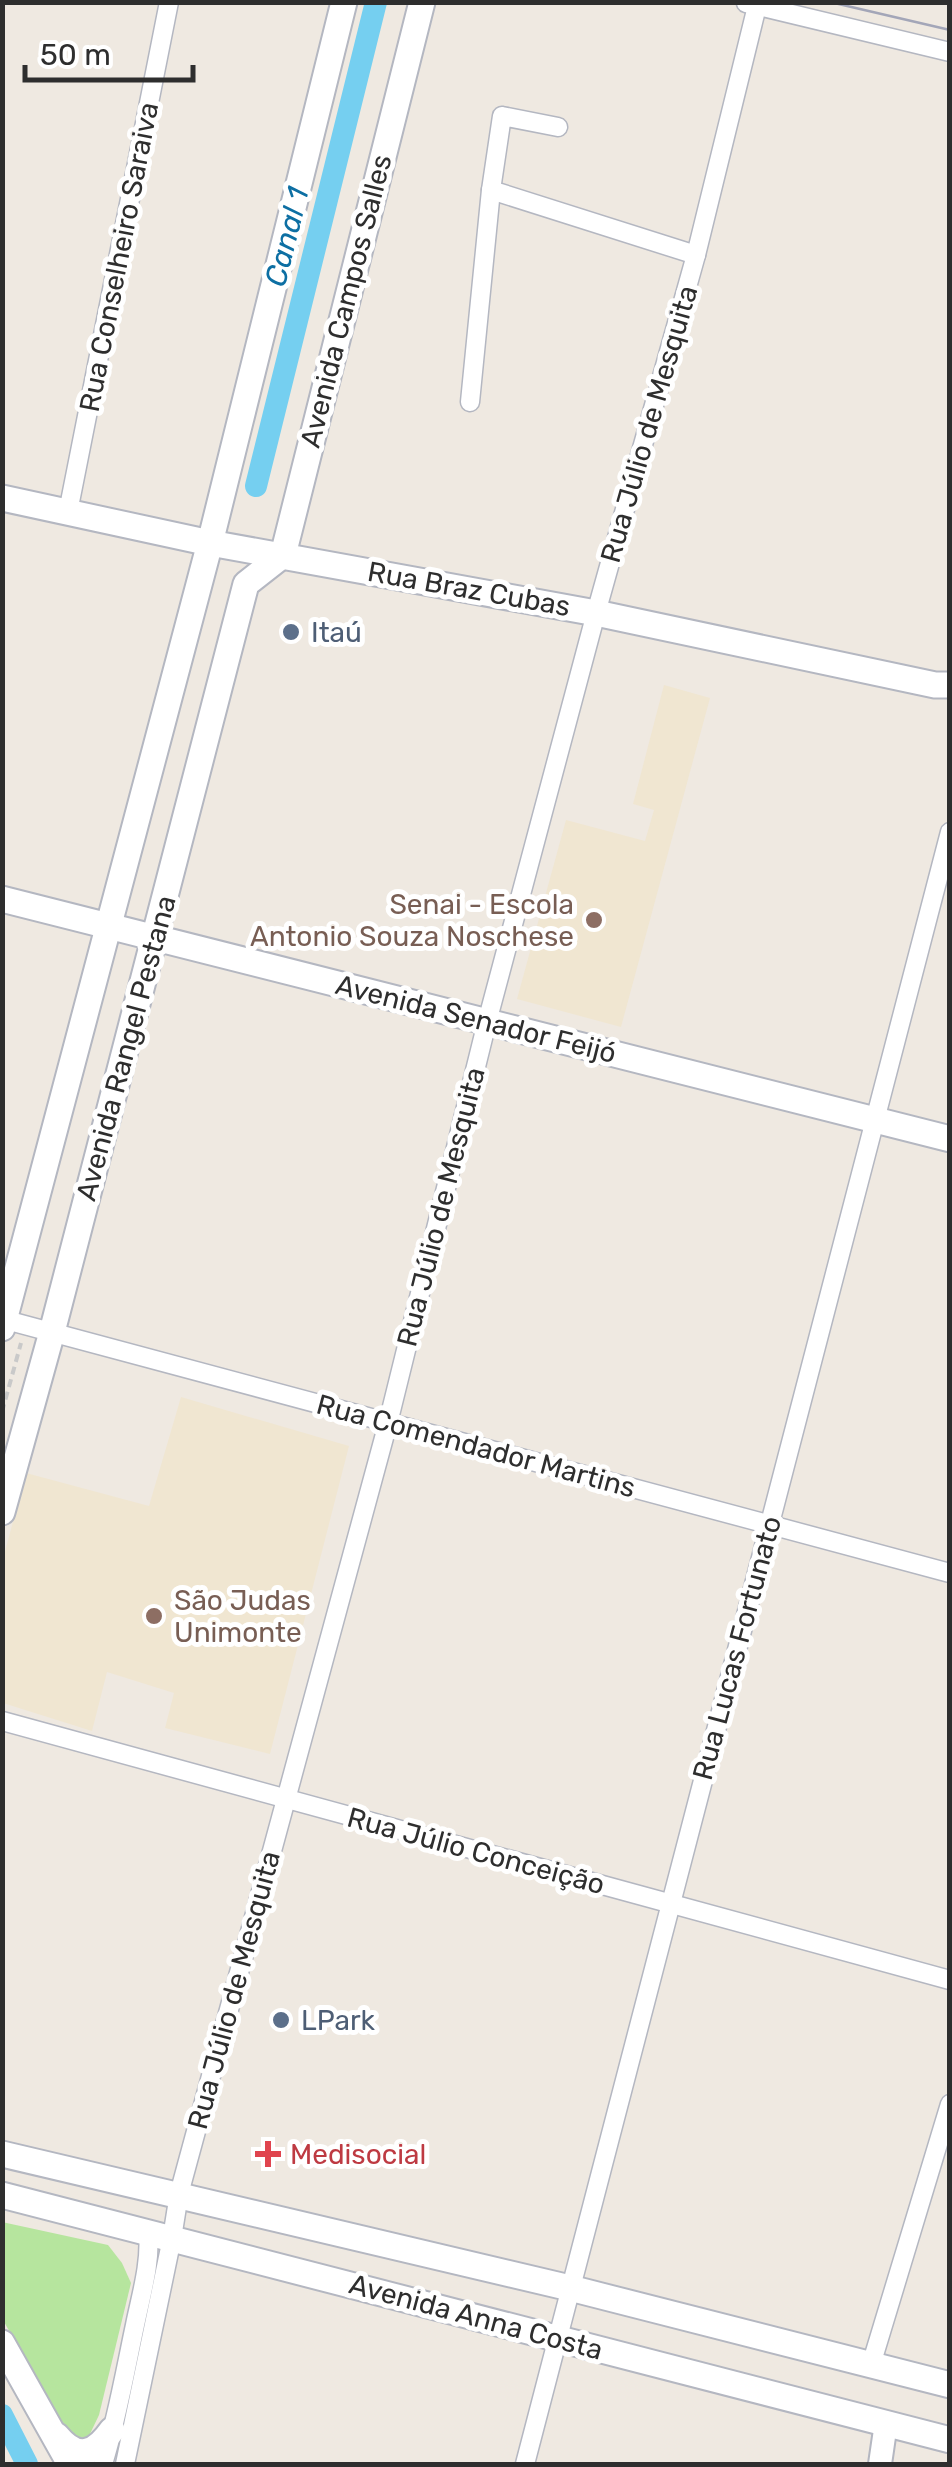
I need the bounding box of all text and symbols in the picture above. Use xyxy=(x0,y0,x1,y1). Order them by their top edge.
scale bar xyxy=(25,20,192,82)
text: 50 m xyxy=(40,37,111,73)
street label: Rua Conselheiro Saraiva xyxy=(73,99,165,415)
street label: Avenida Campos Salles xyxy=(294,151,398,451)
water label: Canal 1 xyxy=(257,183,317,290)
street label: Rua Júlio de Mesquita xyxy=(594,282,704,566)
street label: Rua Braz Cubas xyxy=(365,555,573,623)
place label: Itaú xyxy=(311,616,362,649)
marker: Itaú xyxy=(280,621,302,643)
place label: Senai - Escola Antonio Souza Noschese xyxy=(250,888,574,953)
street label: Avenida Rangel Pestana xyxy=(69,892,183,1204)
marker: Senai - Escola Antonio Souza Noschese xyxy=(583,909,605,931)
street label: Avenida Senador Feijó xyxy=(332,968,620,1070)
street label: Rua Júlio de Mesquita xyxy=(390,1064,492,1350)
street label: Rua Comendador Martins xyxy=(313,1388,639,1504)
street label: Rua Lucas Fortunato xyxy=(686,1513,788,1783)
place label: São Judas Unimonte xyxy=(174,1584,311,1649)
marker: São Judas Unimonte xyxy=(143,1605,165,1627)
street label: Rua Júlio Conceição xyxy=(344,1801,608,1901)
street label: Rua Júlio de Mesquita xyxy=(181,1847,287,2133)
place label: LPark xyxy=(301,2004,376,2037)
marker: LPark xyxy=(270,2009,292,2031)
place label: Medisocial xyxy=(290,2138,426,2171)
marker: Medisocial xyxy=(255,2141,281,2167)
street label: Avenida Anna Costa xyxy=(346,2267,606,2367)

